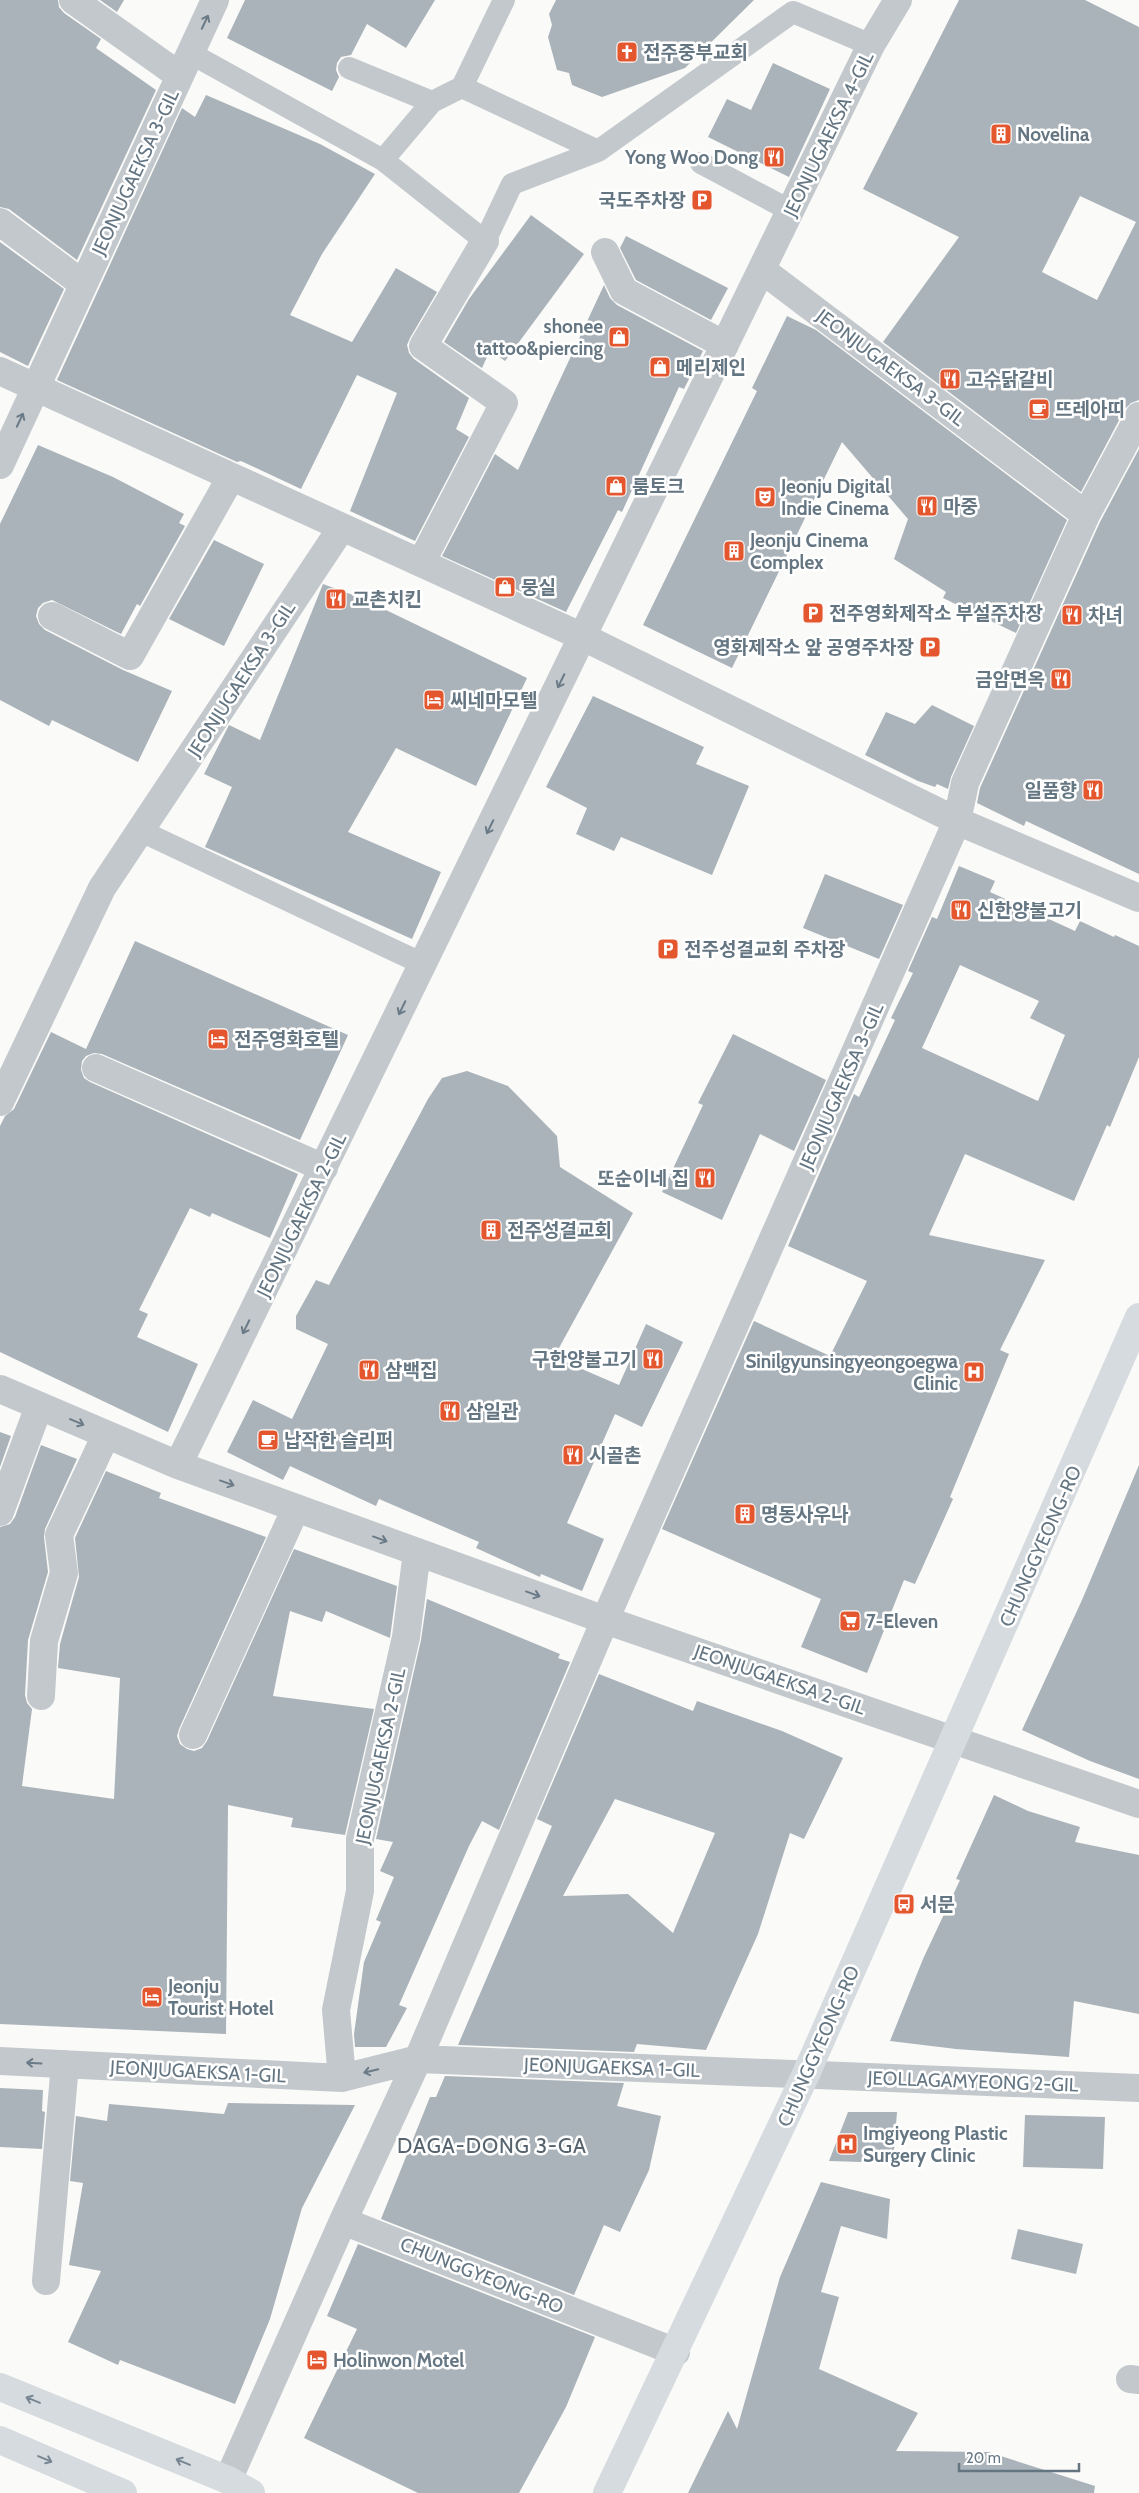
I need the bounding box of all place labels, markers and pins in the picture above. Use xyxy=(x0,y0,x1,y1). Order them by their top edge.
church icon: 전주중부교회 xyxy=(615,40,639,64)
place label: 전주중부교회 xyxy=(643,41,748,64)
building icon: Novelina xyxy=(989,122,1013,146)
place label: Novelina xyxy=(1017,123,1090,146)
restaurant icon: Yong Woo Dong xyxy=(762,145,786,169)
place label: Yong Woo Dong xyxy=(624,146,758,169)
parking icon: 국도주차장 xyxy=(690,188,714,212)
place label: 국도주차장 xyxy=(599,189,686,212)
place label: shonee tattoo&piercing xyxy=(476,315,603,360)
shop icon: shonee tattoo&piercing xyxy=(607,325,631,349)
shop icon: 메리제인 xyxy=(648,355,672,379)
place label: 메리제인 xyxy=(676,356,746,379)
restaurant icon: 고수닭갈비 xyxy=(938,367,962,391)
place label: 고수닭갈비 xyxy=(966,368,1053,391)
cafe icon: 뜨레아띠 xyxy=(1027,397,1051,421)
place label: 뜨레아띠 xyxy=(1055,398,1125,421)
shop icon: 룸토크 xyxy=(604,474,628,498)
place label: 룸토크 xyxy=(632,475,684,498)
place label: Jeonju Digital Indie Cinema xyxy=(780,475,890,520)
theatre icon: Jeonju Digital Indie Cinema xyxy=(753,485,777,509)
restaurant icon: 마중 xyxy=(915,494,939,518)
place label: 마중 xyxy=(943,495,978,518)
place label: Jeonju Cinema Complex xyxy=(749,529,869,574)
building icon: Jeonju Cinema Complex xyxy=(722,539,746,563)
shop icon: 뭉실 xyxy=(493,575,517,599)
place label: 뭉실 xyxy=(521,576,556,599)
restaurant icon: 교촌치킨 xyxy=(324,587,348,611)
place label: 교촌치킨 xyxy=(352,588,422,611)
parking icon: 전주영화제작소 부설주차장 xyxy=(801,601,825,625)
place label: 전주영화제작소 부설주차장 xyxy=(829,602,1043,625)
restaurant icon: 차녀 xyxy=(1060,603,1084,627)
place label: 차녀 xyxy=(1088,604,1123,627)
parking icon: 영화제작소 앞 공영주차장 xyxy=(918,635,942,659)
place label: 영화제작소 앞 공영주차장 xyxy=(713,636,914,659)
restaurant icon: 금암면옥 xyxy=(1049,667,1073,691)
place label: 금암면옥 xyxy=(975,668,1045,691)
hotel icon: 씨네마모텔 xyxy=(422,688,446,712)
place label: 씨네마모텔 xyxy=(450,689,537,712)
restaurant icon: 일품향 xyxy=(1081,778,1105,802)
place label: 일품향 xyxy=(1025,779,1077,802)
restaurant icon: 신한양불고기 xyxy=(949,898,973,922)
place label: 신한양불고기 xyxy=(977,899,1082,922)
parking icon: 전주성결교회 주차장 xyxy=(656,937,680,961)
place label: 전주성결교회 주차장 xyxy=(684,938,846,961)
hotel icon: 전주영화호텔 xyxy=(206,1027,230,1051)
place label: 전주영화호텔 xyxy=(234,1028,339,1051)
restaurant icon: 또순이네 집 xyxy=(693,1166,717,1190)
place label: 또순이네 집 xyxy=(597,1167,689,1190)
building icon: 전주성결교회 xyxy=(479,1218,503,1242)
place label: 전주성결교회 xyxy=(507,1219,612,1242)
restaurant icon: 구한양불고기 xyxy=(641,1347,665,1371)
place label: 구한양불고기 xyxy=(532,1348,637,1371)
place label: Sinilgyunsingyeongoegwa Clinic xyxy=(745,1350,959,1395)
restaurant icon: 삼백집 xyxy=(357,1358,381,1382)
place label: 삼백집 xyxy=(385,1359,437,1382)
hospital icon: Sinilgyunsingyeongoegwa Clinic xyxy=(962,1360,986,1384)
restaurant icon: 삼일관 xyxy=(438,1399,462,1423)
place label: 삼일관 xyxy=(466,1400,519,1423)
cafe icon: 납작한 슬리퍼 xyxy=(256,1428,280,1452)
place label: 납작한 슬리퍼 xyxy=(284,1429,393,1452)
restaurant icon: 시골촌 xyxy=(561,1443,585,1467)
place label: 시골촌 xyxy=(589,1444,641,1467)
building icon: 명동사우나 xyxy=(733,1502,757,1526)
place label: 명동사우나 xyxy=(761,1503,849,1526)
supermarket icon: 7-Eleven xyxy=(838,1609,862,1633)
place label: 7-Eleven xyxy=(866,1610,938,1633)
bus stop icon: 서문 xyxy=(892,1892,916,1916)
place label: 서문 xyxy=(920,1893,955,1916)
place label: Jeonju Tourist Hotel xyxy=(167,1975,274,2020)
hotel icon: Jeonju Tourist Hotel xyxy=(140,1985,164,2009)
place label: Imgiyeong Plastic Surgery Clinic xyxy=(863,2122,1008,2167)
hospital icon: Imgiyeong Plastic Surgery Clinic xyxy=(835,2132,859,2156)
hotel icon: Holinwon Motel xyxy=(305,2348,329,2372)
place label: Holinwon Motel xyxy=(333,2349,464,2372)

